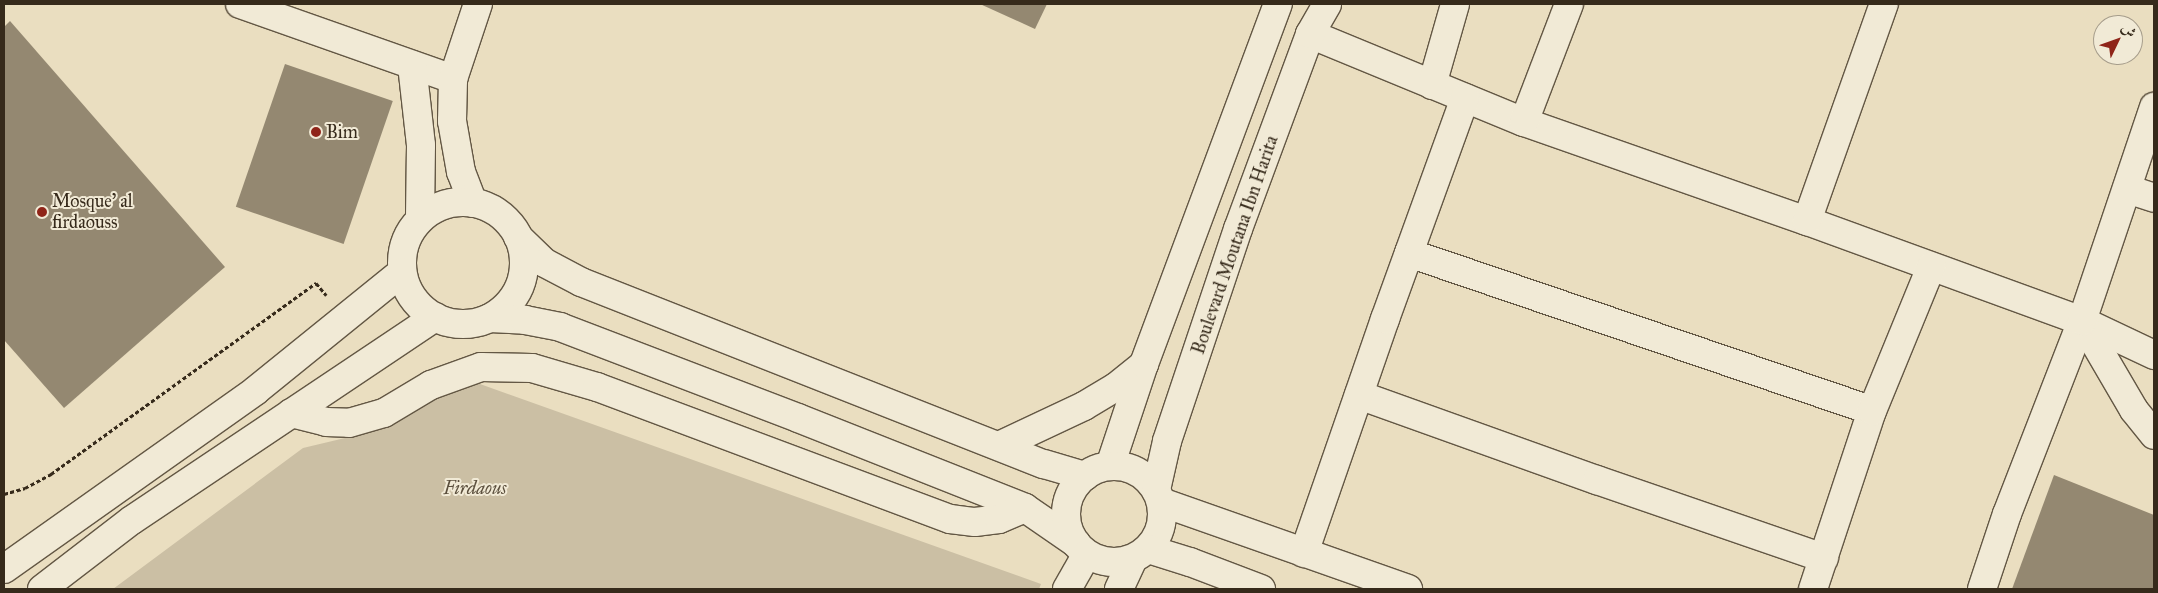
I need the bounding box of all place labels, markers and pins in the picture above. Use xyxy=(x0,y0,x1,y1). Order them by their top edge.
place label: Bim xyxy=(326,121,358,143)
marker: Bim xyxy=(310,126,322,138)
place label: Mosque' al firdaouss xyxy=(52,191,133,233)
marker: Mosque' al firdaouss xyxy=(36,206,48,218)

